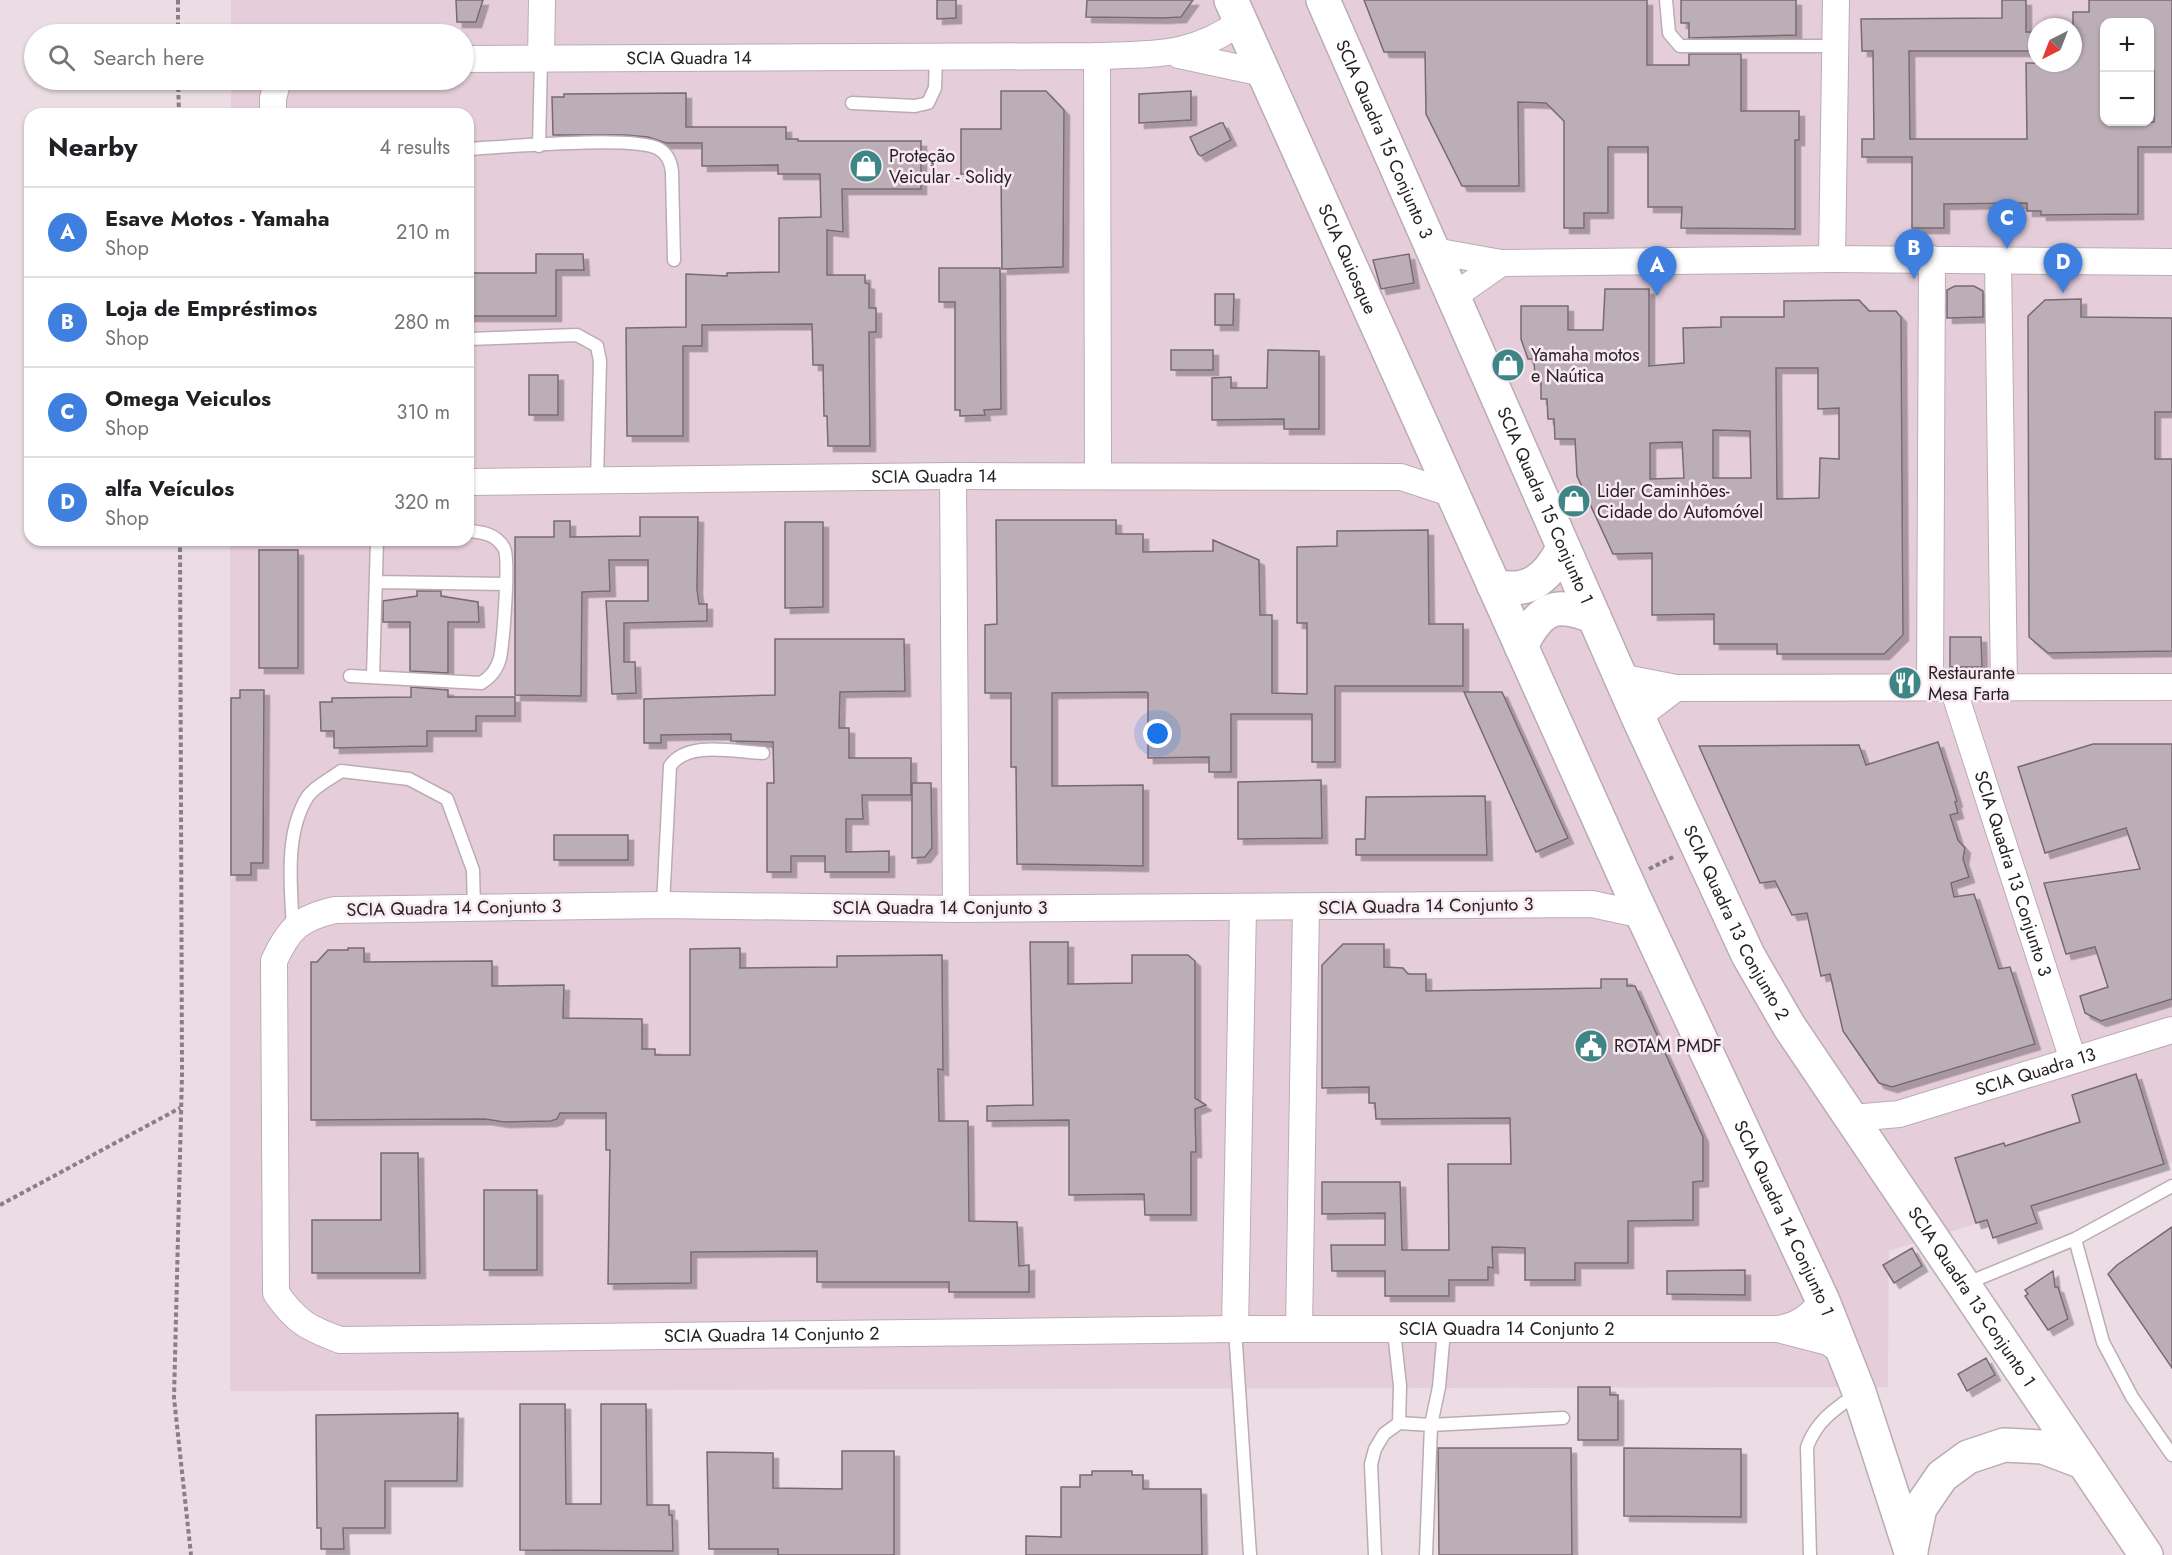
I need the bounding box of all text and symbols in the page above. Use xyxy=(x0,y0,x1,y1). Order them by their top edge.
north arrow xyxy=(2028,18,2082,72)
map controls xyxy=(2100,18,2154,126)
button: + xyxy=(2100,18,2154,72)
search box xyxy=(24,24,474,90)
street label: SCIA Quadra 15 Conjunto 3 xyxy=(1329,36,1439,243)
icon: search xyxy=(45,41,78,74)
text: Search here xyxy=(93,41,204,73)
street label: SCIA Quadra 14 xyxy=(626,45,752,71)
button: − xyxy=(2100,72,2154,126)
text: Nearby xyxy=(48,128,137,166)
text: 4 results xyxy=(379,133,450,162)
place label: Proteção Veicular - Solidy xyxy=(889,143,1012,190)
shop icon: Proteção Veicular - Solidy xyxy=(848,148,884,184)
street label: SCIA Quiosque xyxy=(1311,200,1383,318)
pin: C xyxy=(1988,200,2026,249)
text: Esave Motos - Yamaha xyxy=(105,202,330,234)
text: A xyxy=(60,218,75,247)
text: 210 m xyxy=(396,218,450,247)
pin: B xyxy=(1894,230,1934,279)
text: Shop xyxy=(105,234,149,263)
pin: D xyxy=(2044,244,2082,293)
pin: A xyxy=(1638,246,1676,296)
text: Loja de Empréstimos xyxy=(105,292,317,324)
text: B xyxy=(61,308,74,337)
text: 280 m xyxy=(394,308,450,337)
text: Shop xyxy=(105,324,149,353)
place label: Yamaha motos e Naútica xyxy=(1531,342,1639,389)
shop icon: Yamaha motos e Naútica xyxy=(1490,347,1526,383)
text: Omega Veiculos xyxy=(105,382,271,414)
text: C xyxy=(60,398,75,427)
text: 310 m xyxy=(396,398,450,427)
street label: SCIA Quadra 15 Conjunto 1 xyxy=(1490,403,1600,608)
text: Shop xyxy=(105,414,149,443)
street label: SCIA Quadra 14 xyxy=(871,463,997,490)
text: alfa Veículos xyxy=(105,472,234,504)
place label: Lider Caminhões- Cidade do Automóvel xyxy=(1597,478,1763,525)
shop icon: Lider Caminhões- Cidade do Automóvel xyxy=(1556,483,1592,519)
text: D xyxy=(60,488,75,517)
text: 320 m xyxy=(394,488,450,517)
text: Shop xyxy=(105,504,149,533)
place label: Restaurante Mesa Farta xyxy=(1928,660,2015,707)
restaurant icon: Restaurante Mesa Farta xyxy=(1887,665,1923,701)
your location xyxy=(1143,719,1172,748)
street label: SCIA Quadra 13 Conjunto 3 xyxy=(1968,767,2058,980)
street label: SCIA Quadra 13 Conjunto 2 xyxy=(1677,821,1796,1025)
street label: SCIA Quadra 14 Conjunto 3 xyxy=(1318,891,1534,921)
street label: SCIA Quadra 14 Conjunto 3 xyxy=(346,893,562,923)
street label: SCIA Quadra 14 Conjunto 3 xyxy=(832,895,1048,921)
public building icon: ROTAM PMDF xyxy=(1573,1028,1609,1064)
place label: ROTAM PMDF xyxy=(1614,1033,1722,1059)
street label: SCIA Quadra 13 xyxy=(1972,1041,2099,1103)
street label: SCIA Quadra 14 Conjunto 1 xyxy=(1727,1116,1841,1320)
street label: SCIA Quadra 13 Conjunto 1 xyxy=(1901,1201,2042,1392)
street label: SCIA Quadra 14 Conjunto 2 xyxy=(1399,1316,1615,1342)
street label: SCIA Quadra 14 Conjunto 2 xyxy=(664,1320,880,1349)

